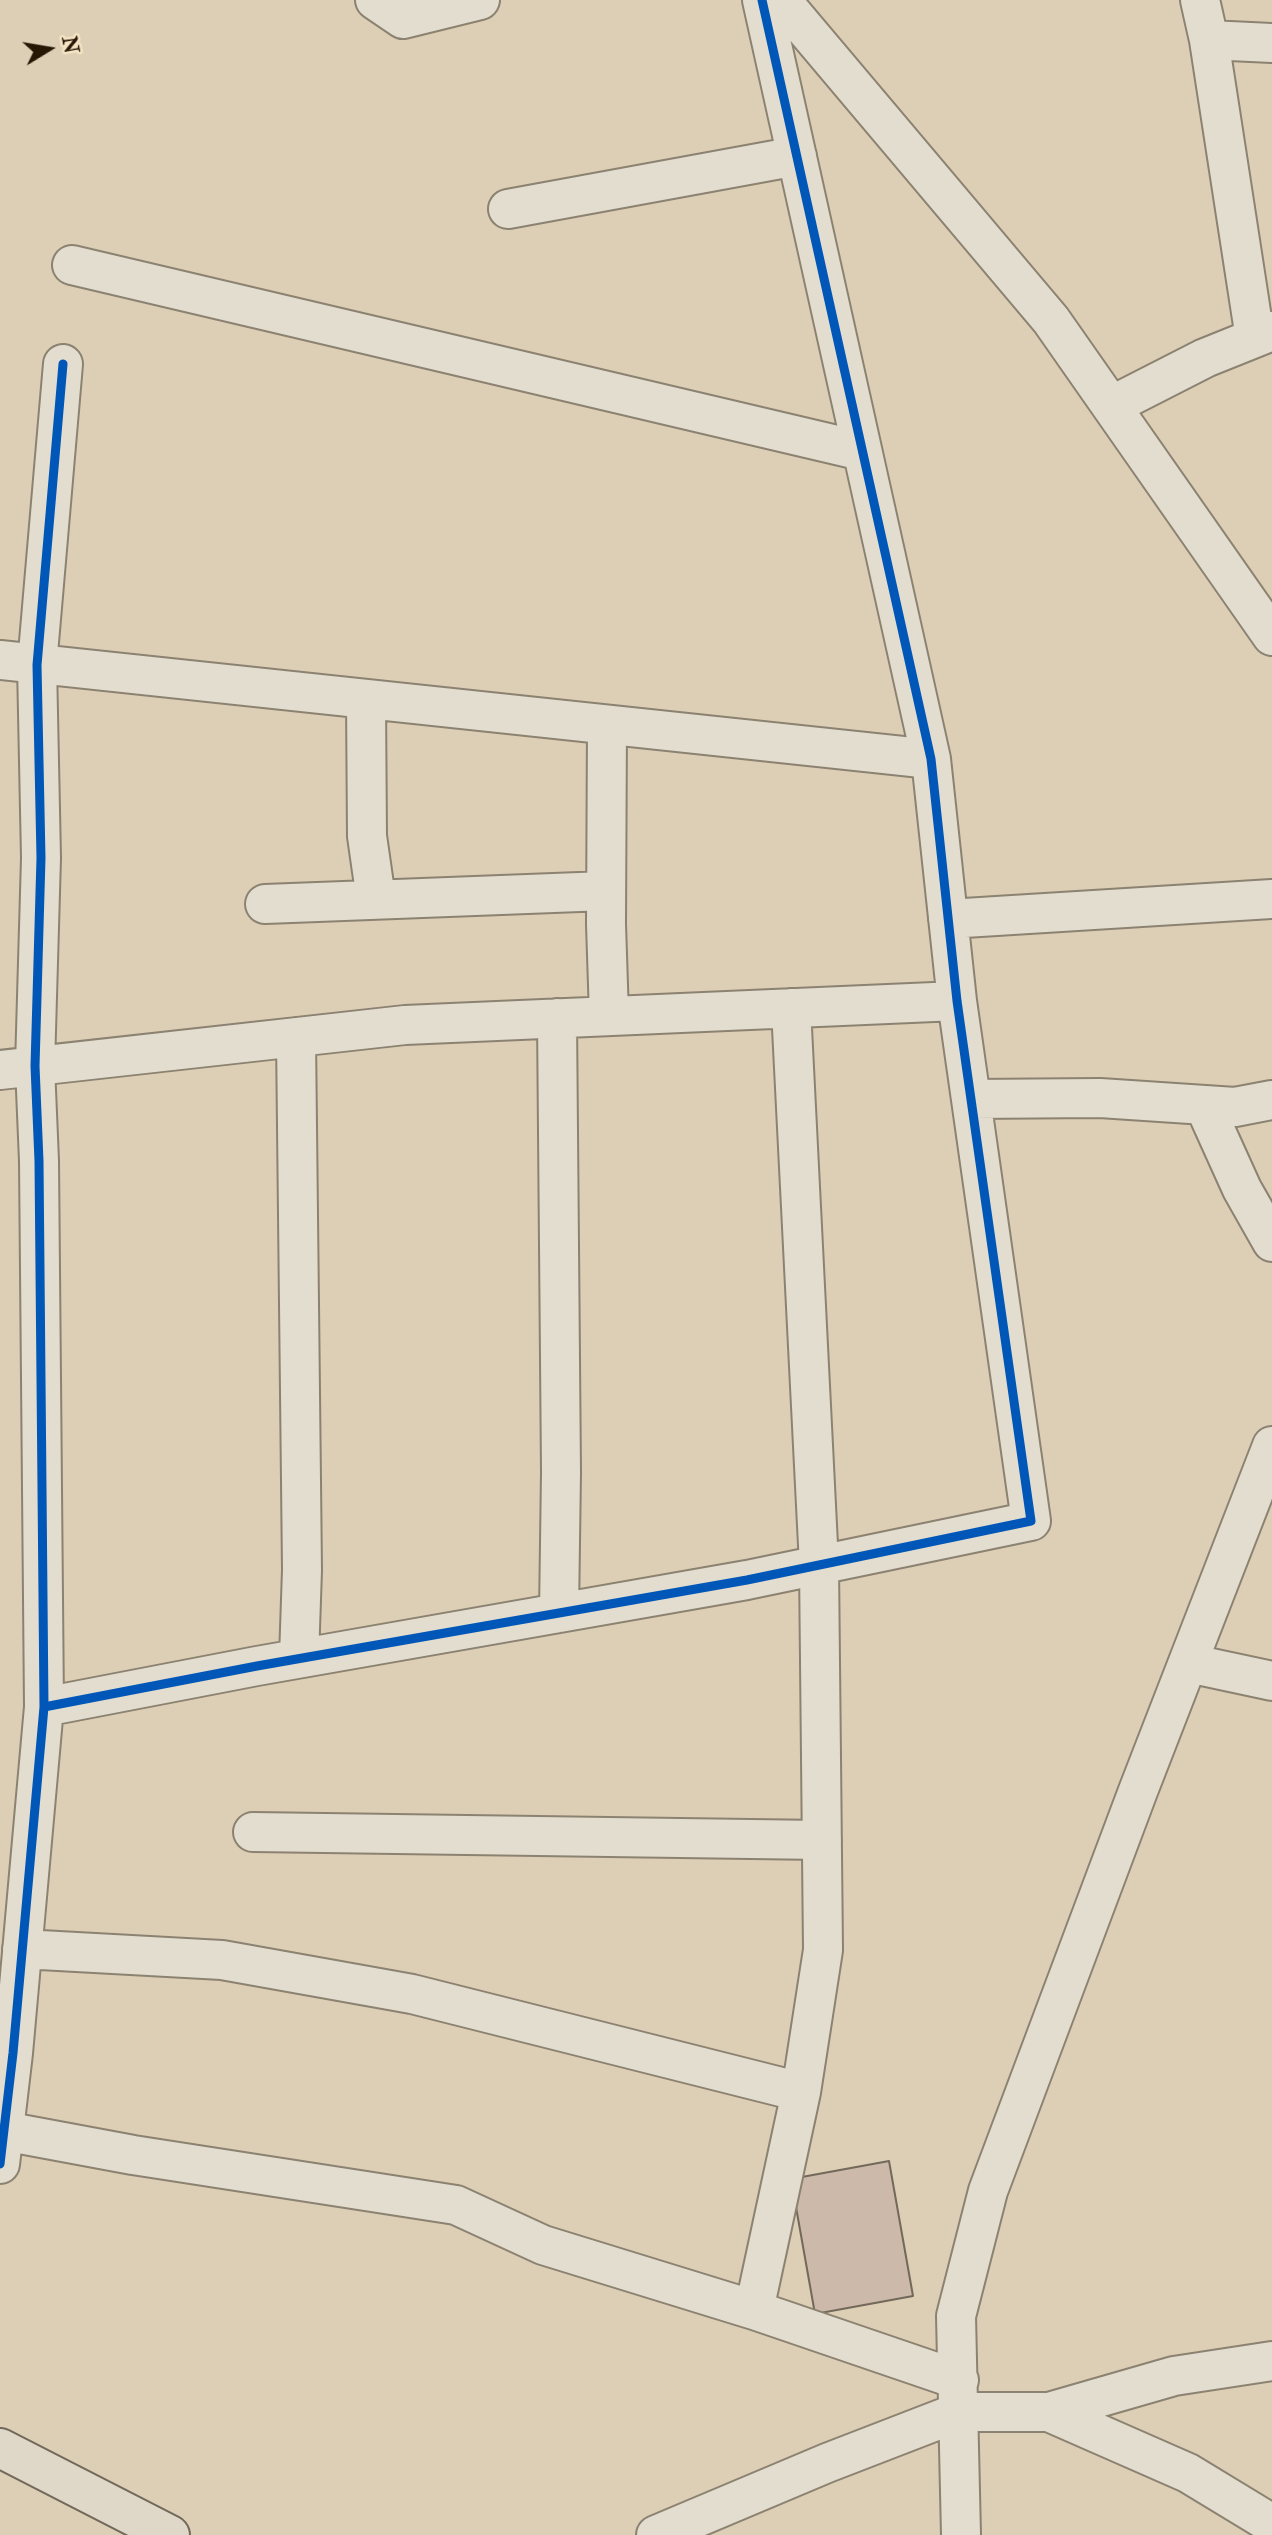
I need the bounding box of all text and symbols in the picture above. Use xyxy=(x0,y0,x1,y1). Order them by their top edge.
north arrow xyxy=(14,14,84,84)
text: N xyxy=(56,34,83,56)

